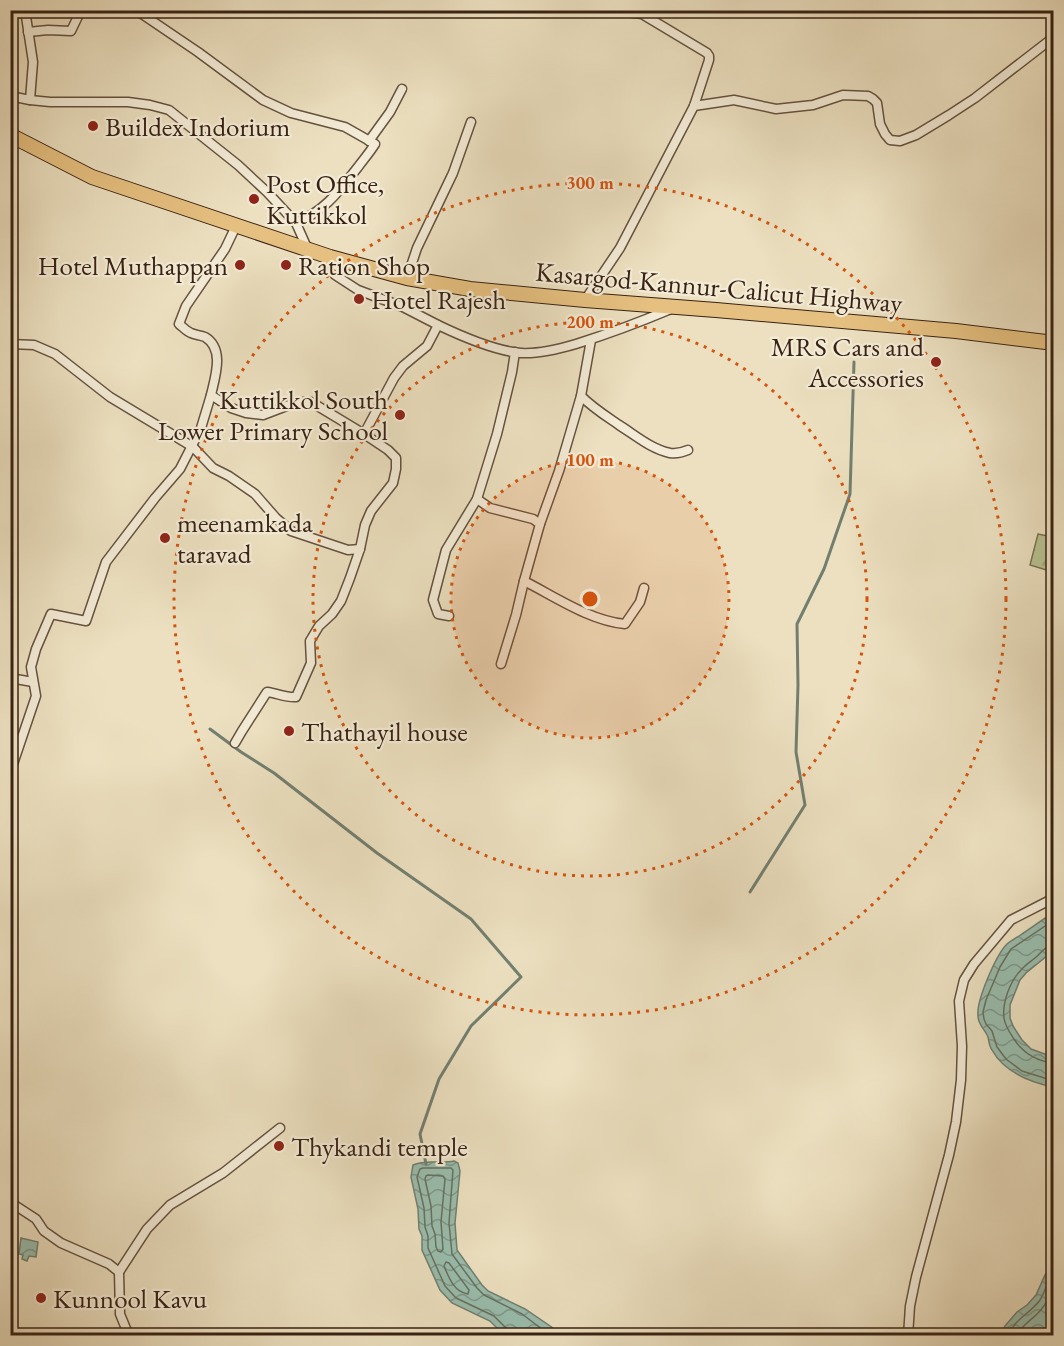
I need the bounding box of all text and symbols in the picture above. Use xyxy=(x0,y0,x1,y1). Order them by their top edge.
place label: Buildex Indorium xyxy=(105,109,290,144)
marker: Buildex Indorium xyxy=(86,119,100,133)
place label: Post Office, Kuttikkol xyxy=(266,166,384,232)
text: 300 m xyxy=(566,171,614,194)
marker: Post Office, Kuttikkol xyxy=(247,192,261,206)
place label: Hotel Muthappan xyxy=(38,248,228,283)
place label: Ration Shop xyxy=(298,248,430,283)
street label: Kasargod-Kannur-Calicut Highway xyxy=(534,254,904,320)
marker: Hotel Muthappan xyxy=(233,258,247,272)
marker: Ration Shop xyxy=(279,258,293,272)
place label: Hotel Rajesh xyxy=(371,282,506,317)
marker: Hotel Rajesh xyxy=(352,292,366,306)
text: 200 m xyxy=(566,310,614,333)
place label: MRS Cars and Accessories xyxy=(771,329,924,395)
marker: MRS Cars and Accessories xyxy=(929,355,943,369)
place label: Kuttikkol South Lower Primary School xyxy=(158,382,388,448)
marker: Kuttikkol South Lower Primary School xyxy=(393,408,407,422)
text: 100 m xyxy=(566,448,614,471)
place label: meenamkada taravad xyxy=(177,505,313,571)
marker: meenamkada taravad xyxy=(158,531,172,545)
centre of rings xyxy=(580,589,600,609)
place label: Thathayil house xyxy=(301,714,468,749)
marker: Thathayil house xyxy=(282,724,296,738)
place label: Thykandi temple xyxy=(291,1129,468,1164)
marker: Thykandi temple xyxy=(272,1139,286,1153)
place label: Kunnool Kavu xyxy=(53,1281,207,1316)
marker: Kunnool Kavu xyxy=(34,1291,48,1305)

